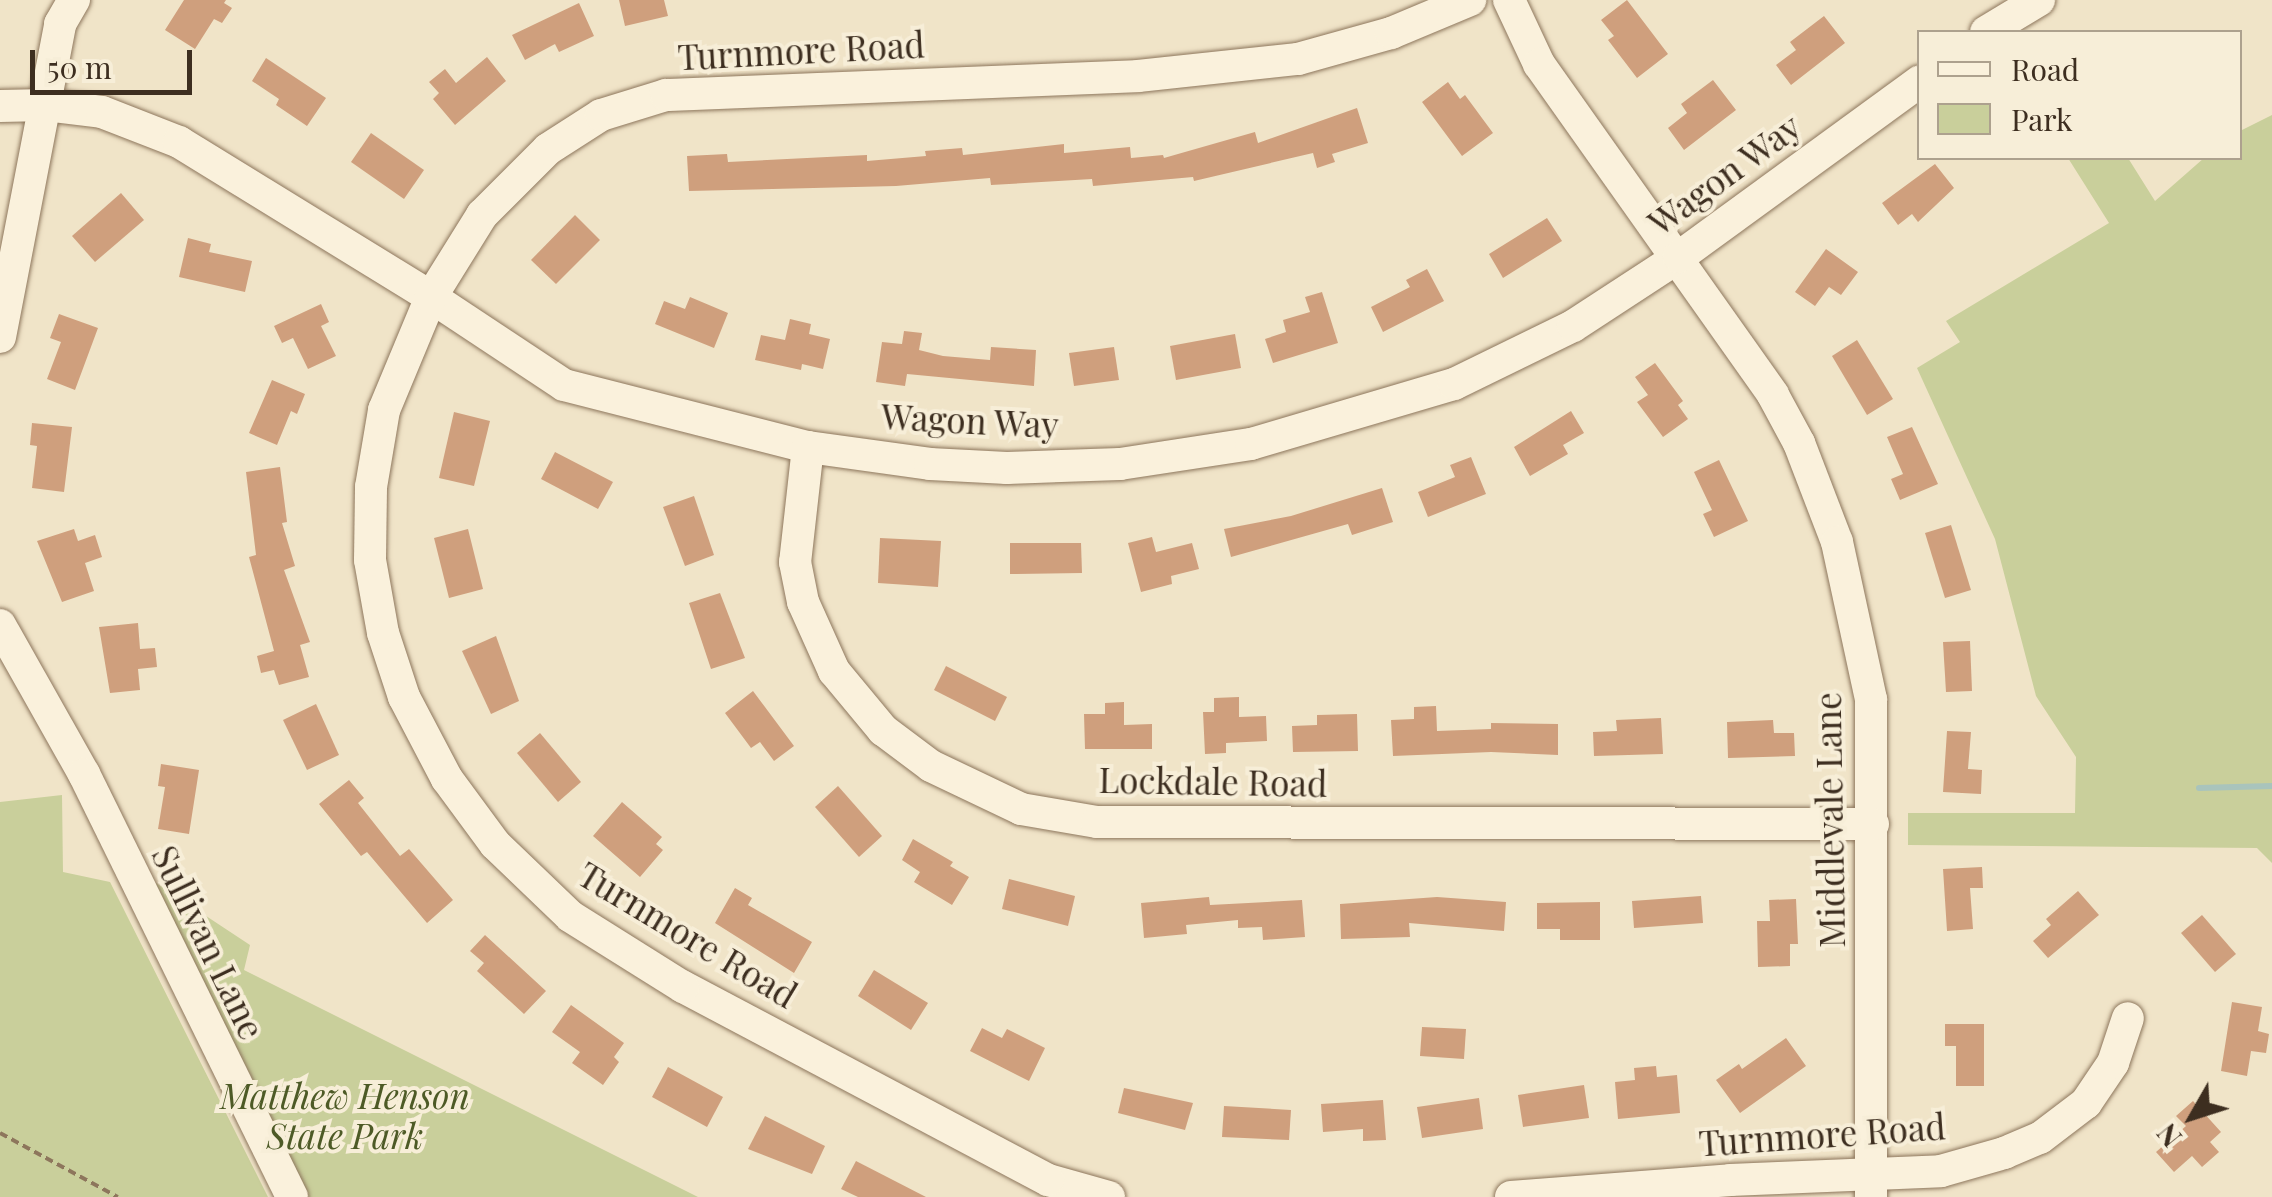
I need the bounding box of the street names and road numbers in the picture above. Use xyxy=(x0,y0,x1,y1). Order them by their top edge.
street label: Turnmore Road xyxy=(676,23,926,77)
street label: Wagon Way xyxy=(1639,104,1809,244)
street label: Wagon Way xyxy=(879,394,1061,446)
street label: Middlevale Lane xyxy=(1806,692,1852,948)
street label: Lockdale Road xyxy=(1098,758,1328,804)
street label: Sullivan Lane xyxy=(144,838,274,1046)
street label: Turnmore Road xyxy=(571,852,805,1016)
street label: Turnmore Road xyxy=(1697,1104,1947,1164)

